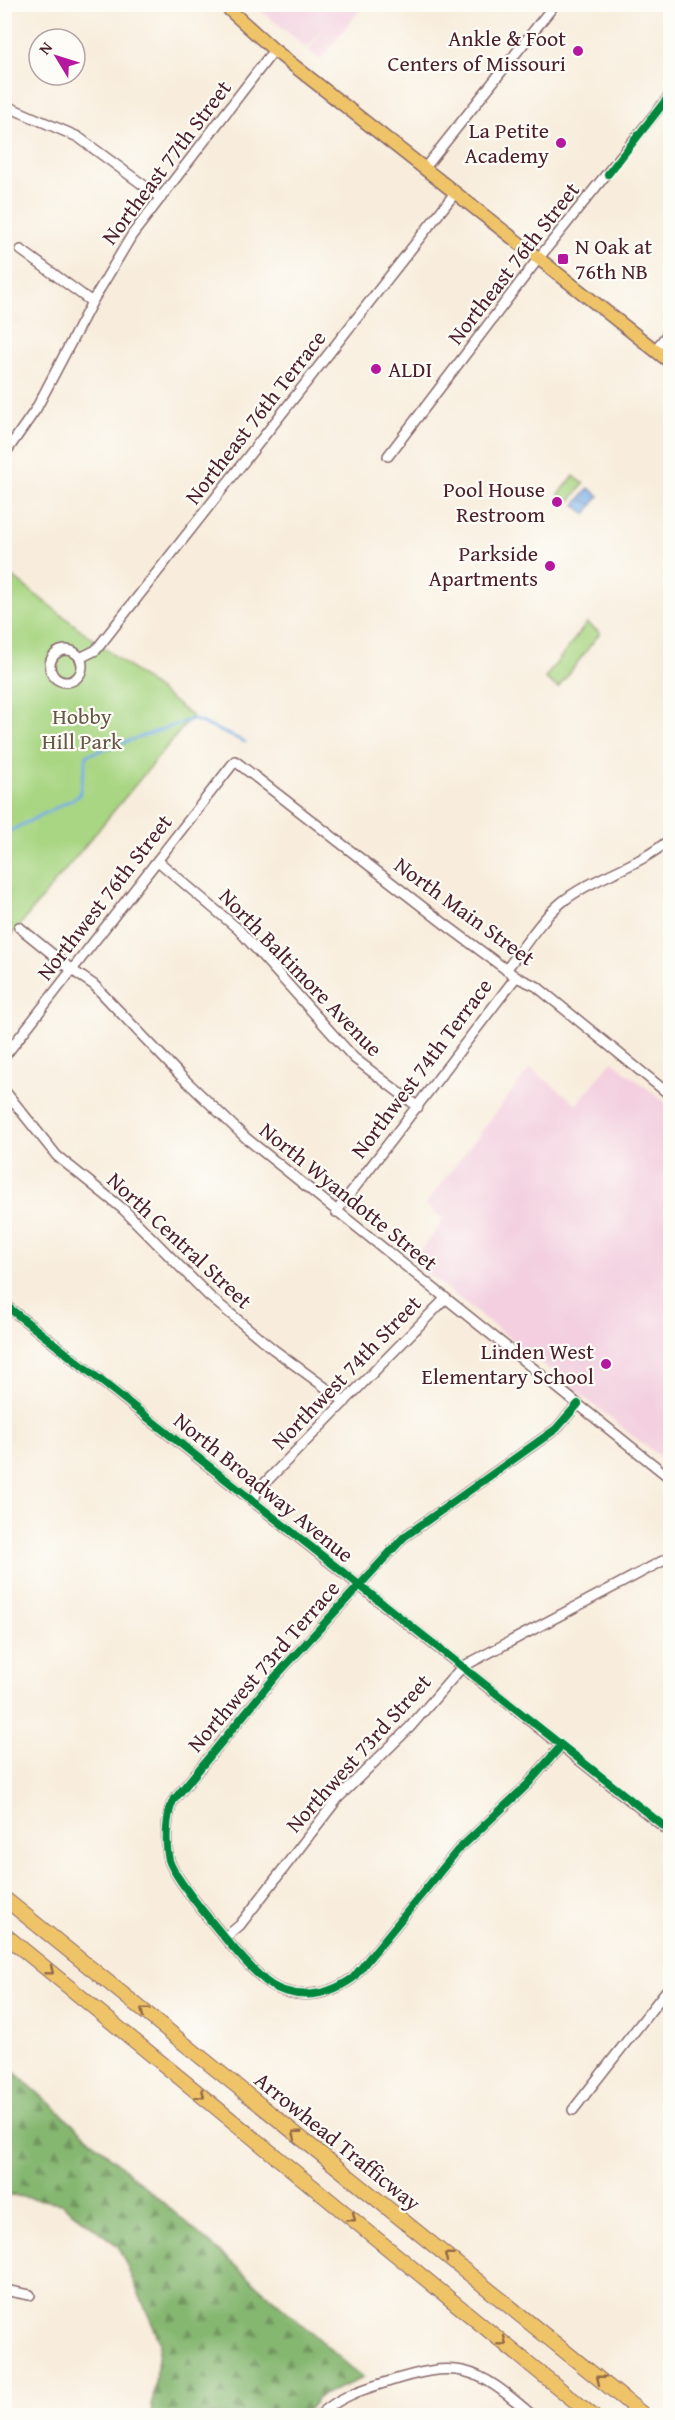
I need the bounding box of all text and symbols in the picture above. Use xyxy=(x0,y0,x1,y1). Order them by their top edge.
place label: Ankle & Foot Centers of Missouri xyxy=(387,22,566,79)
north arrow xyxy=(27,27,87,87)
text: N xyxy=(32,36,58,59)
marker: Ankle & Foot Centers of Missouri xyxy=(571,44,585,58)
street label: Northeast 77th Street xyxy=(93,73,239,251)
place label: La Petite Academy xyxy=(465,114,549,171)
marker: La Petite Academy xyxy=(554,136,568,150)
street label: Northeast 76th Street xyxy=(439,175,587,351)
place label: N Oak at 76th NB xyxy=(575,230,652,287)
marker: N Oak at 76th NB xyxy=(556,252,570,266)
street label: Northeast 76th Terrace xyxy=(177,323,333,511)
place label: ALDI xyxy=(388,353,432,385)
marker: ALDI xyxy=(369,362,383,376)
place label: Pool House Restroom xyxy=(443,473,545,530)
marker: Pool House Restroom xyxy=(550,495,564,509)
place label: Parkside Apartments xyxy=(428,537,538,594)
marker: Parkside Apartments xyxy=(543,559,557,573)
park label: Hobby Hill Park xyxy=(42,700,123,757)
street label: Northwest 76th Street xyxy=(29,807,179,987)
street label: North Main Street xyxy=(388,849,542,973)
street label: North Baltimore Avenue xyxy=(212,881,390,1063)
street label: Northwest 74th Terrace xyxy=(343,971,499,1165)
street label: North Wyandotte Street xyxy=(253,1114,445,1278)
street label: North Central Street xyxy=(100,1164,260,1316)
street label: Northwest 74th Street xyxy=(264,1288,428,1456)
place label: Linden West Elementary School xyxy=(422,1335,594,1392)
marker: Linden West Elementary School xyxy=(599,1357,613,1371)
street label: North Broadway Avenue xyxy=(167,1404,361,1570)
street label: Northwest 73rd Terrace xyxy=(179,1573,347,1759)
street label: Northwest 73rd Street xyxy=(278,1666,438,1839)
one-way arrow xyxy=(43,1964,54,1975)
one-way arrow xyxy=(140,2008,151,2019)
street label: Arrowhead Trafficway xyxy=(248,2064,428,2218)
one-way arrow xyxy=(194,2087,205,2098)
one-way arrow xyxy=(292,2130,303,2141)
one-way arrow xyxy=(345,2211,356,2222)
one-way arrow xyxy=(444,2253,455,2264)
one-way arrow xyxy=(496,2334,507,2345)
one-way arrow xyxy=(596,2375,607,2386)

